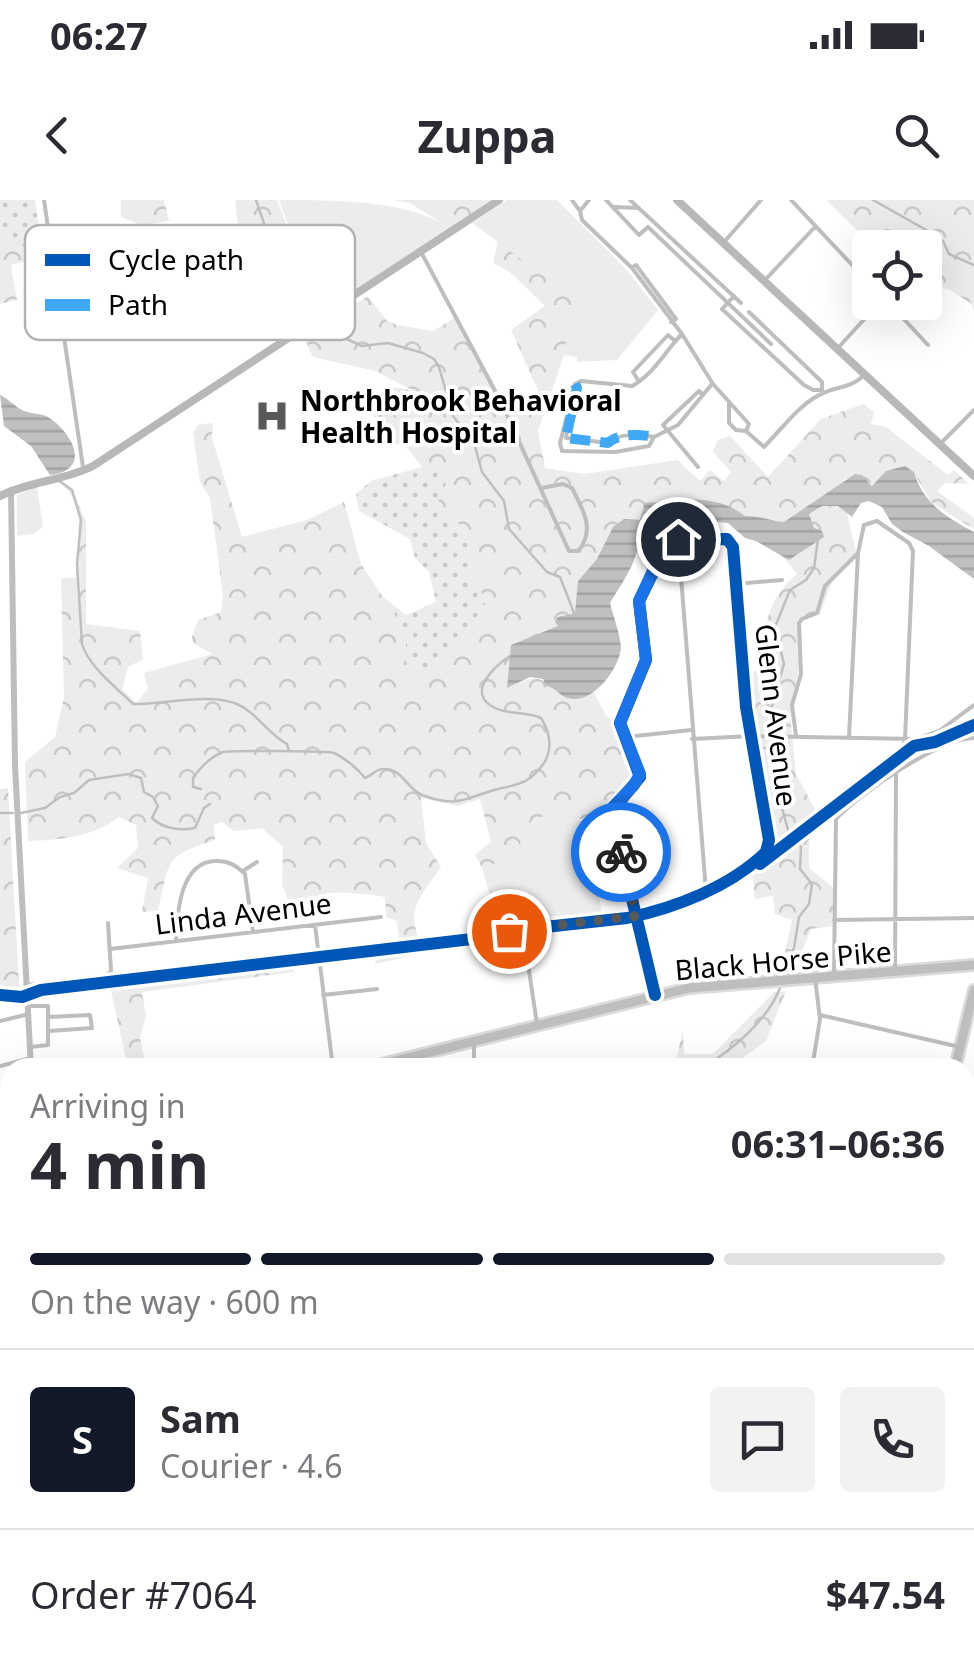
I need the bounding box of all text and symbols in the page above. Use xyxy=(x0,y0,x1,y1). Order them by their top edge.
text: 06:27 xyxy=(50,9,148,61)
text: Zuppa xyxy=(417,105,557,166)
icon: back xyxy=(30,108,85,163)
icon: search xyxy=(889,108,944,163)
legend xyxy=(25,225,355,340)
map controls xyxy=(852,230,942,320)
button: locate xyxy=(852,230,942,320)
text: Cycle path xyxy=(108,240,244,278)
text: Path xyxy=(108,285,168,323)
place label: Northbrook Behavioral Health Hospital xyxy=(300,381,622,451)
hospital icon: Northbrook Behavioral Health Hospital xyxy=(253,397,291,435)
pin xyxy=(636,497,721,582)
icon: home xyxy=(651,512,706,567)
street label: Glenn Avenue xyxy=(747,622,807,808)
courier xyxy=(571,802,671,902)
icon: bike xyxy=(594,825,649,880)
street label: Linda Avenue xyxy=(152,883,334,943)
pin xyxy=(467,889,552,974)
icon: bag xyxy=(482,904,537,959)
street label: Black Horse Pike xyxy=(673,932,893,988)
text: Arriving in xyxy=(30,1084,185,1127)
text: 06:31–06:36 xyxy=(731,1117,945,1169)
text: 4 min xyxy=(30,1120,209,1208)
text: On the way · 600 m xyxy=(30,1280,319,1323)
button: chat xyxy=(710,1387,815,1492)
button: phone xyxy=(840,1387,945,1492)
text: Sam xyxy=(160,1392,241,1444)
text: S xyxy=(72,1413,93,1465)
text: Courier · 4.6 xyxy=(160,1444,343,1487)
text: Order #7064 xyxy=(30,1568,256,1620)
text: $47.54 xyxy=(826,1568,945,1620)

